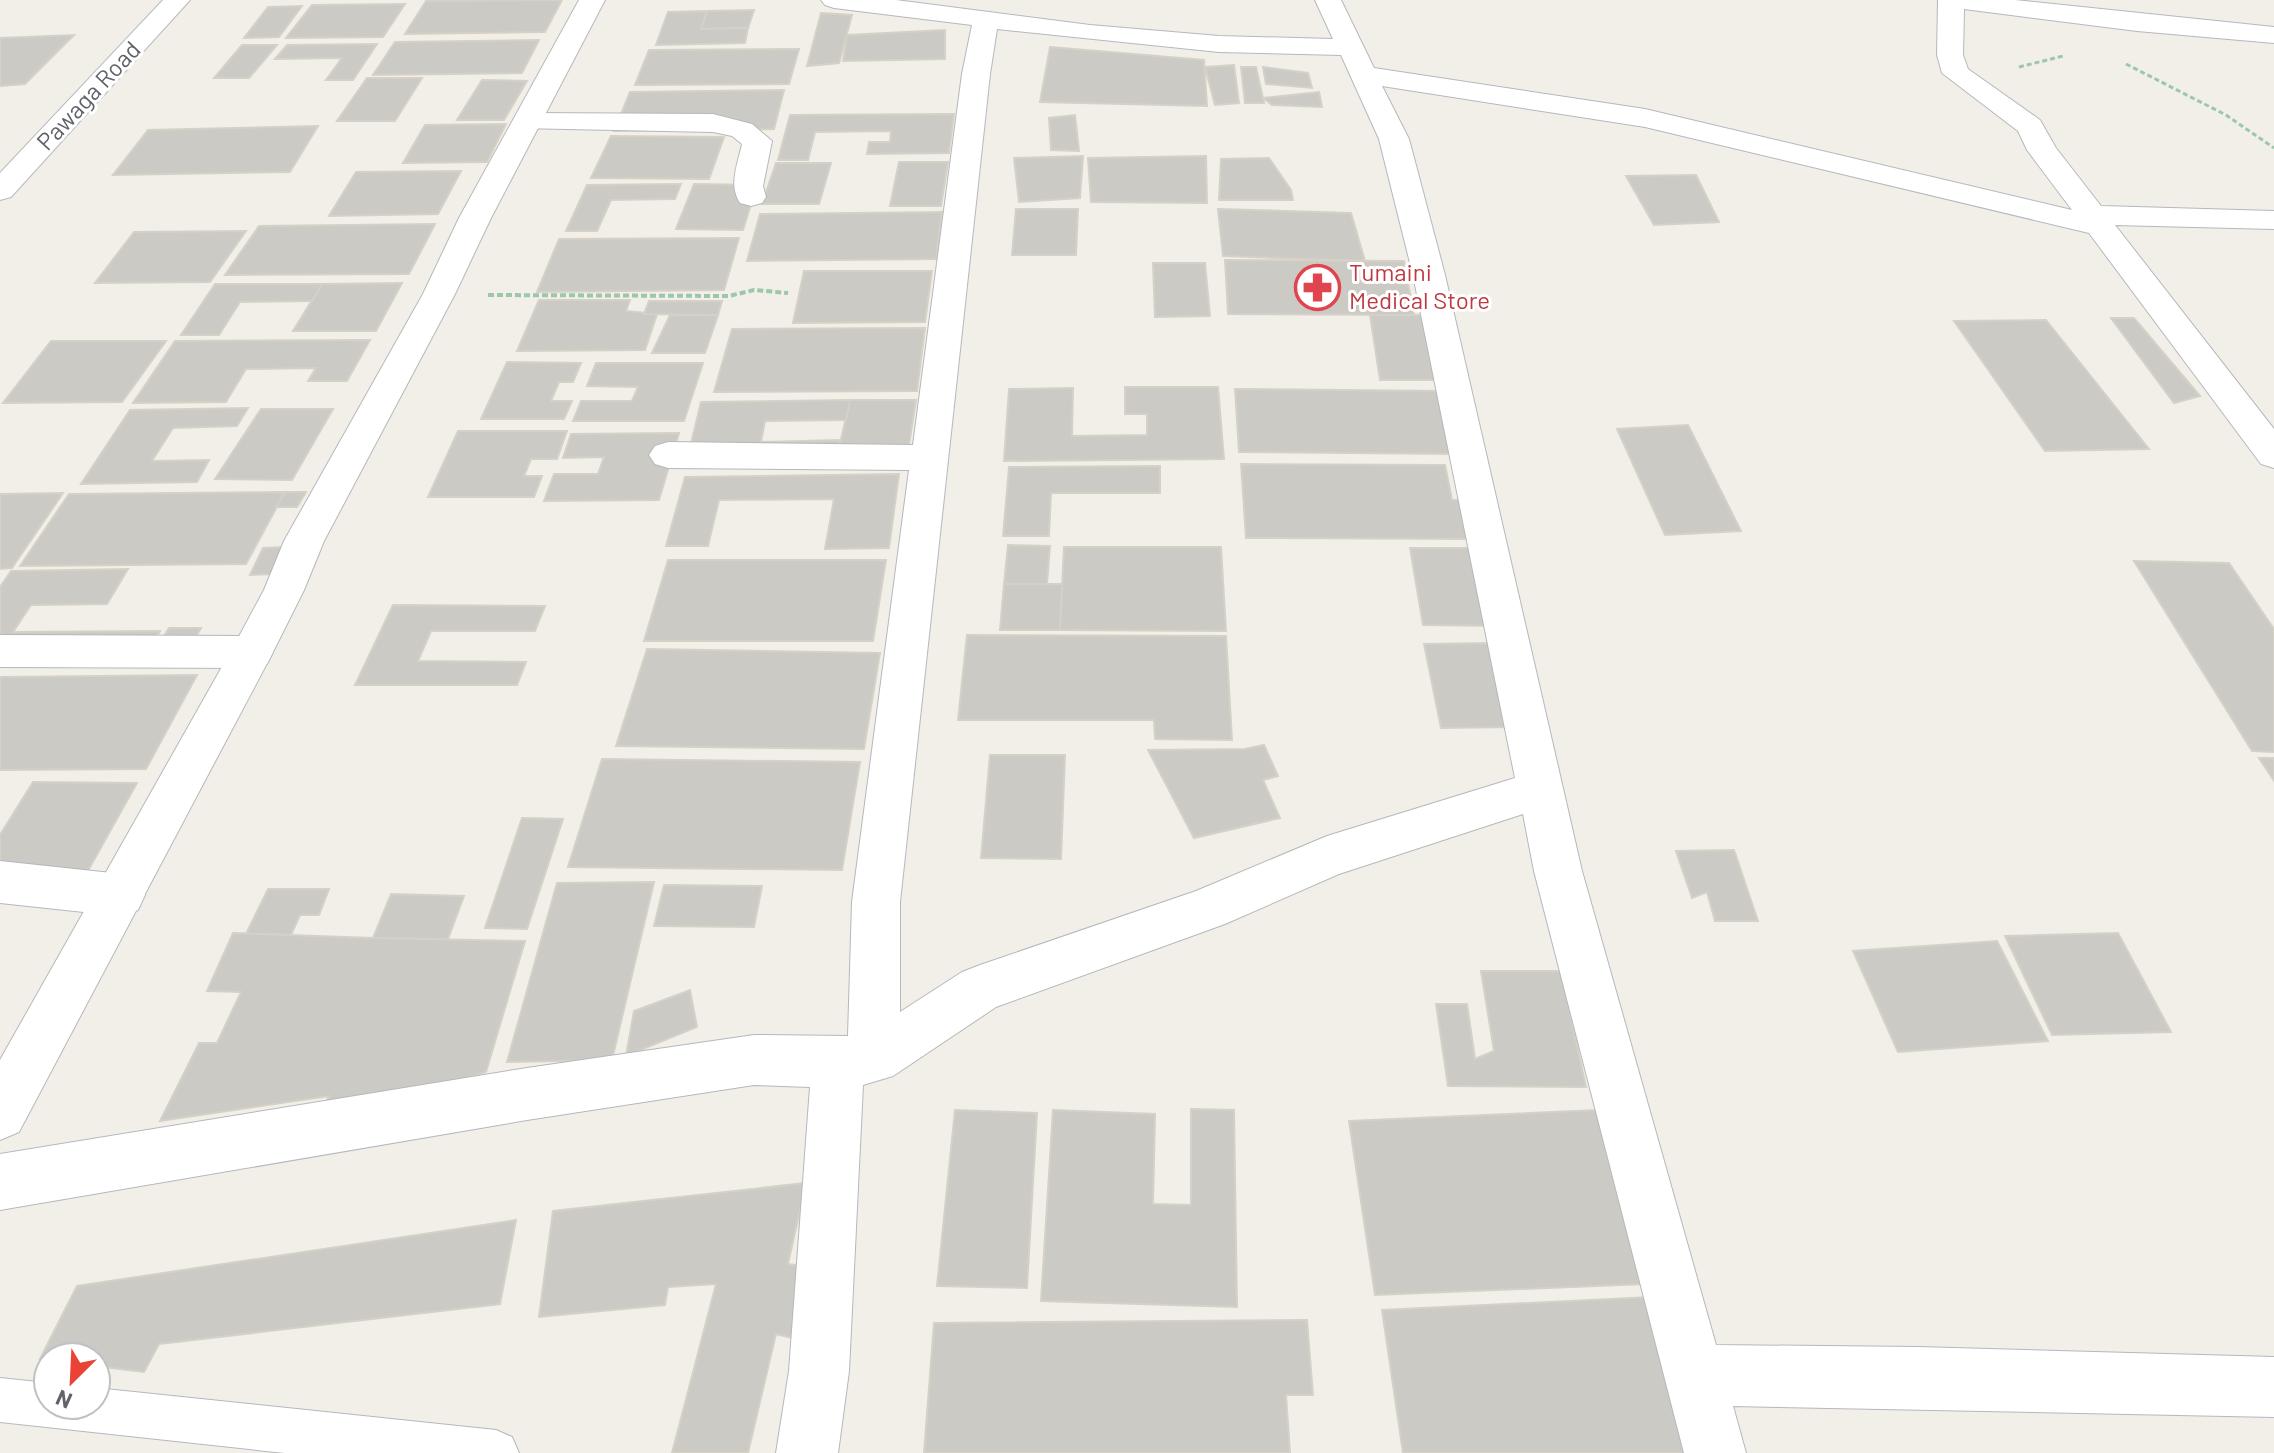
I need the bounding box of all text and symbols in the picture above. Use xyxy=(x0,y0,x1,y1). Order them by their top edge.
street label: Pawaga Road xyxy=(30,34,146,156)
place label: Tumaini Medical Store xyxy=(1349,257,1490,314)
pharmacy icon: Tumaini Medical Store xyxy=(1294,263,1342,311)
north arrow xyxy=(32,1341,112,1421)
text: N xyxy=(51,1385,75,1415)

